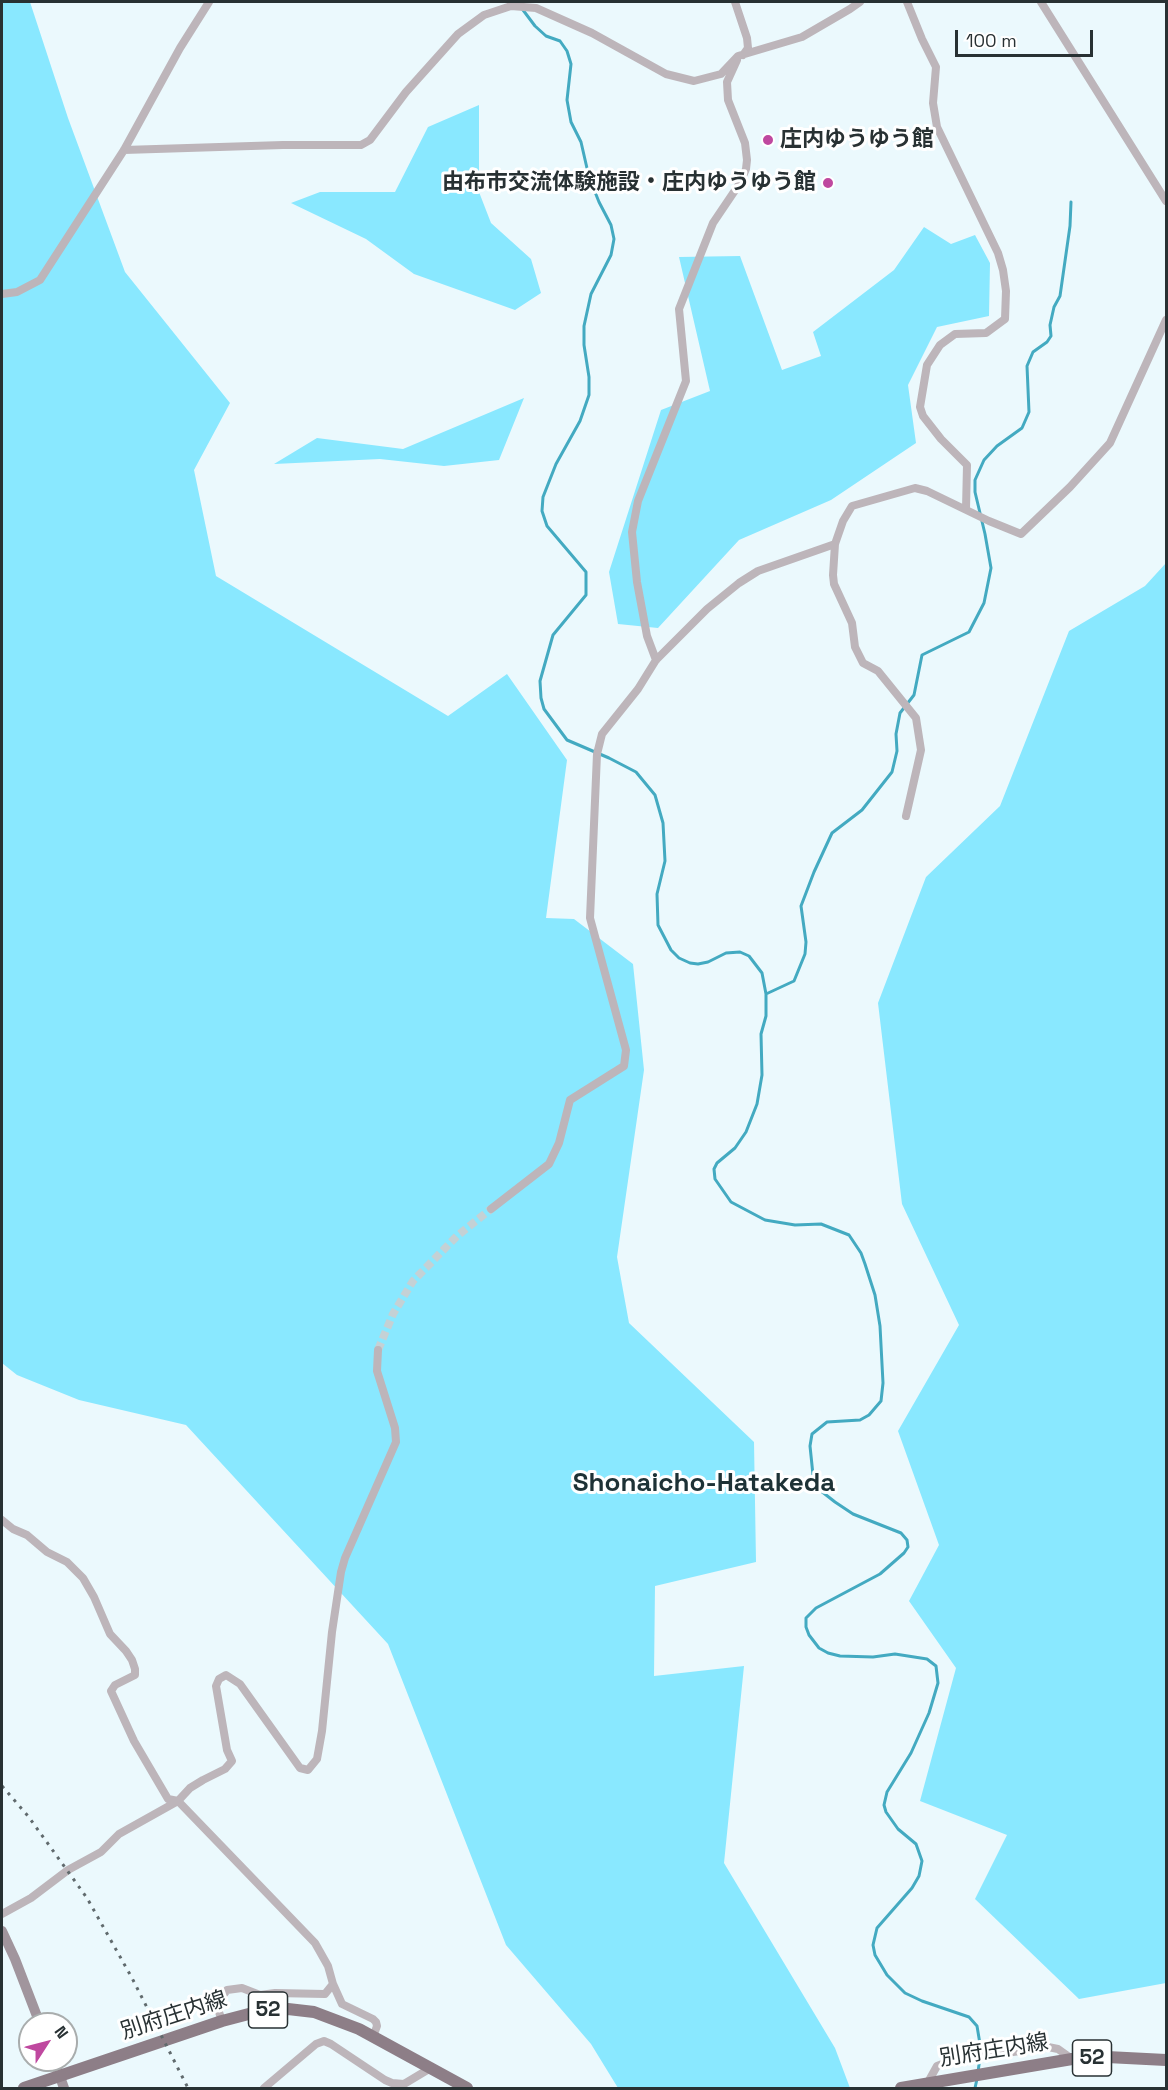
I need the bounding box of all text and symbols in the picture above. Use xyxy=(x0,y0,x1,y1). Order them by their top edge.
scale bar xyxy=(958,18,1096,56)
text: 100 m xyxy=(966,29,1017,52)
place label: 庄内ゆうゆう館 xyxy=(780,127,934,153)
marker: 庄内ゆうゆう館 xyxy=(761,133,775,147)
place label: 由布市交流体験施設・庄内ゆうゆう館 xyxy=(442,170,816,196)
marker: 由布市交流体験施設・庄内ゆうゆう館 xyxy=(821,176,835,190)
district label: Shonaicho-Hatakeda xyxy=(573,1468,835,1500)
street label: 別府庄内線 xyxy=(118,1986,230,2046)
road number: 52 xyxy=(248,1992,288,2028)
north arrow xyxy=(18,2012,78,2072)
text: N xyxy=(50,2022,73,2043)
street label: 別府庄内線 xyxy=(938,2029,1050,2073)
road number: 52 xyxy=(1072,2040,1112,2076)

